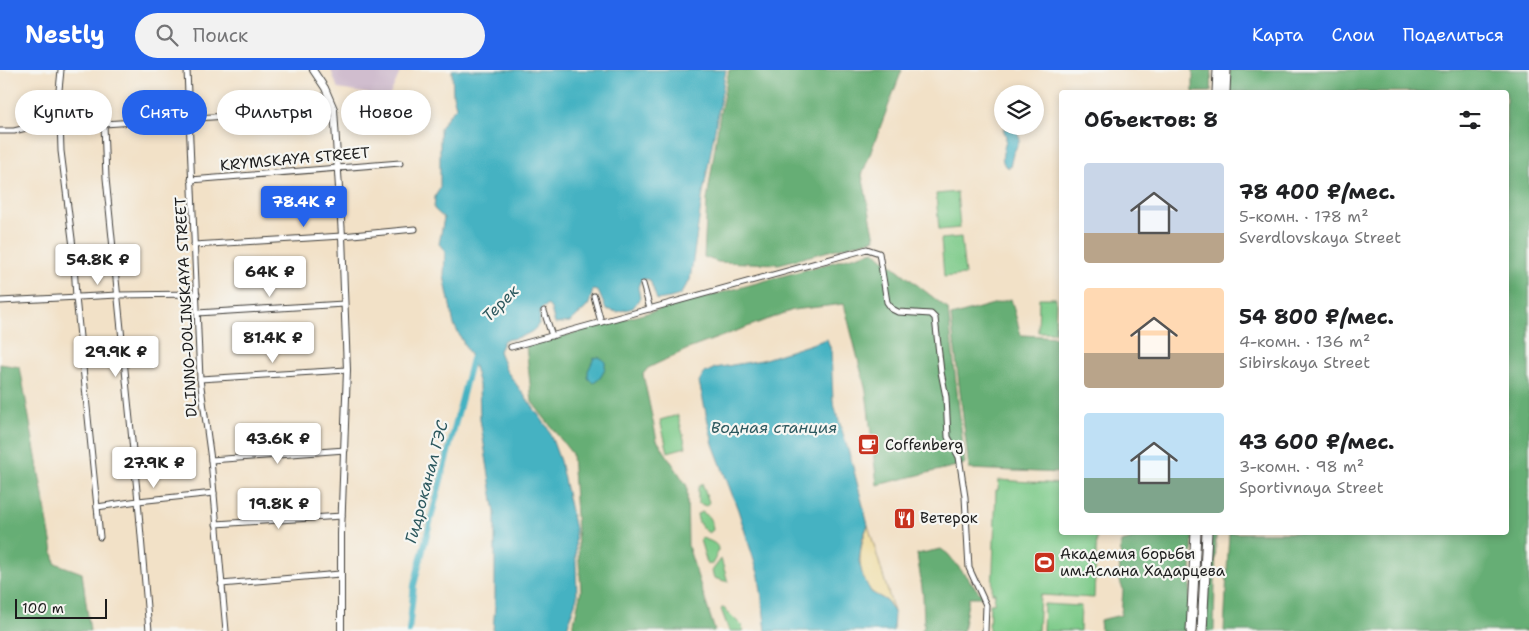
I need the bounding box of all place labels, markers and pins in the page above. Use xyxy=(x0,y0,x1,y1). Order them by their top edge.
pin: 78.4K ₽ xyxy=(258,186,350,228)
pin: 54.8K ₽ xyxy=(52,244,144,286)
pin: 64K ₽ xyxy=(235,256,305,298)
pin: 81.4K ₽ xyxy=(227,322,319,364)
pin: 29.9K ₽ xyxy=(70,336,162,378)
pin: 43.6K ₽ xyxy=(232,422,324,465)
cafe icon: Coffenberg xyxy=(857,433,881,457)
place label: Coffenberg xyxy=(885,435,964,455)
pin: 27.9K ₽ xyxy=(108,446,200,489)
pin: 19.8K ₽ xyxy=(233,488,325,530)
restaurant icon: Ветерок xyxy=(892,506,916,530)
place label: Ветерок xyxy=(920,508,978,528)
place label: Академия борьбы им.Аслана Хадарцева xyxy=(1060,544,1226,581)
sports icon: Академия борьбы им.Аслана Хадарцева xyxy=(1032,551,1056,575)

